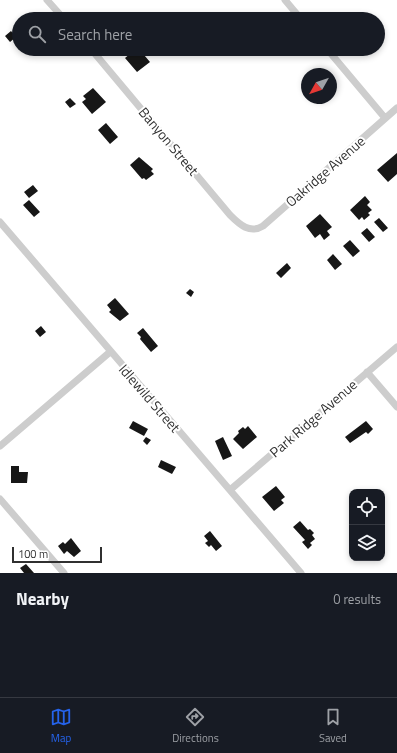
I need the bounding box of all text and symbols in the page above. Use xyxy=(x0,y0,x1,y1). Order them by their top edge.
search box xyxy=(12,12,385,56)
icon: search xyxy=(26,23,48,45)
text: Search here xyxy=(58,23,132,46)
north arrow xyxy=(301,68,337,104)
street label: Banyon Street xyxy=(134,102,204,180)
street label: Oakridge Avenue xyxy=(281,130,369,212)
street label: Idlewild Street xyxy=(114,359,186,437)
street label: Park Ridge Avenue xyxy=(265,374,361,462)
map controls xyxy=(349,489,385,561)
button: locate xyxy=(349,489,385,525)
button: layers xyxy=(349,525,385,561)
scale bar xyxy=(12,545,102,564)
text: 100 m xyxy=(18,546,48,562)
text: Nearby xyxy=(16,586,69,612)
text: 0 results xyxy=(333,589,381,609)
tab: Map xyxy=(50,706,72,746)
tab: Directions xyxy=(172,706,219,746)
tab: Saved xyxy=(319,706,347,746)

